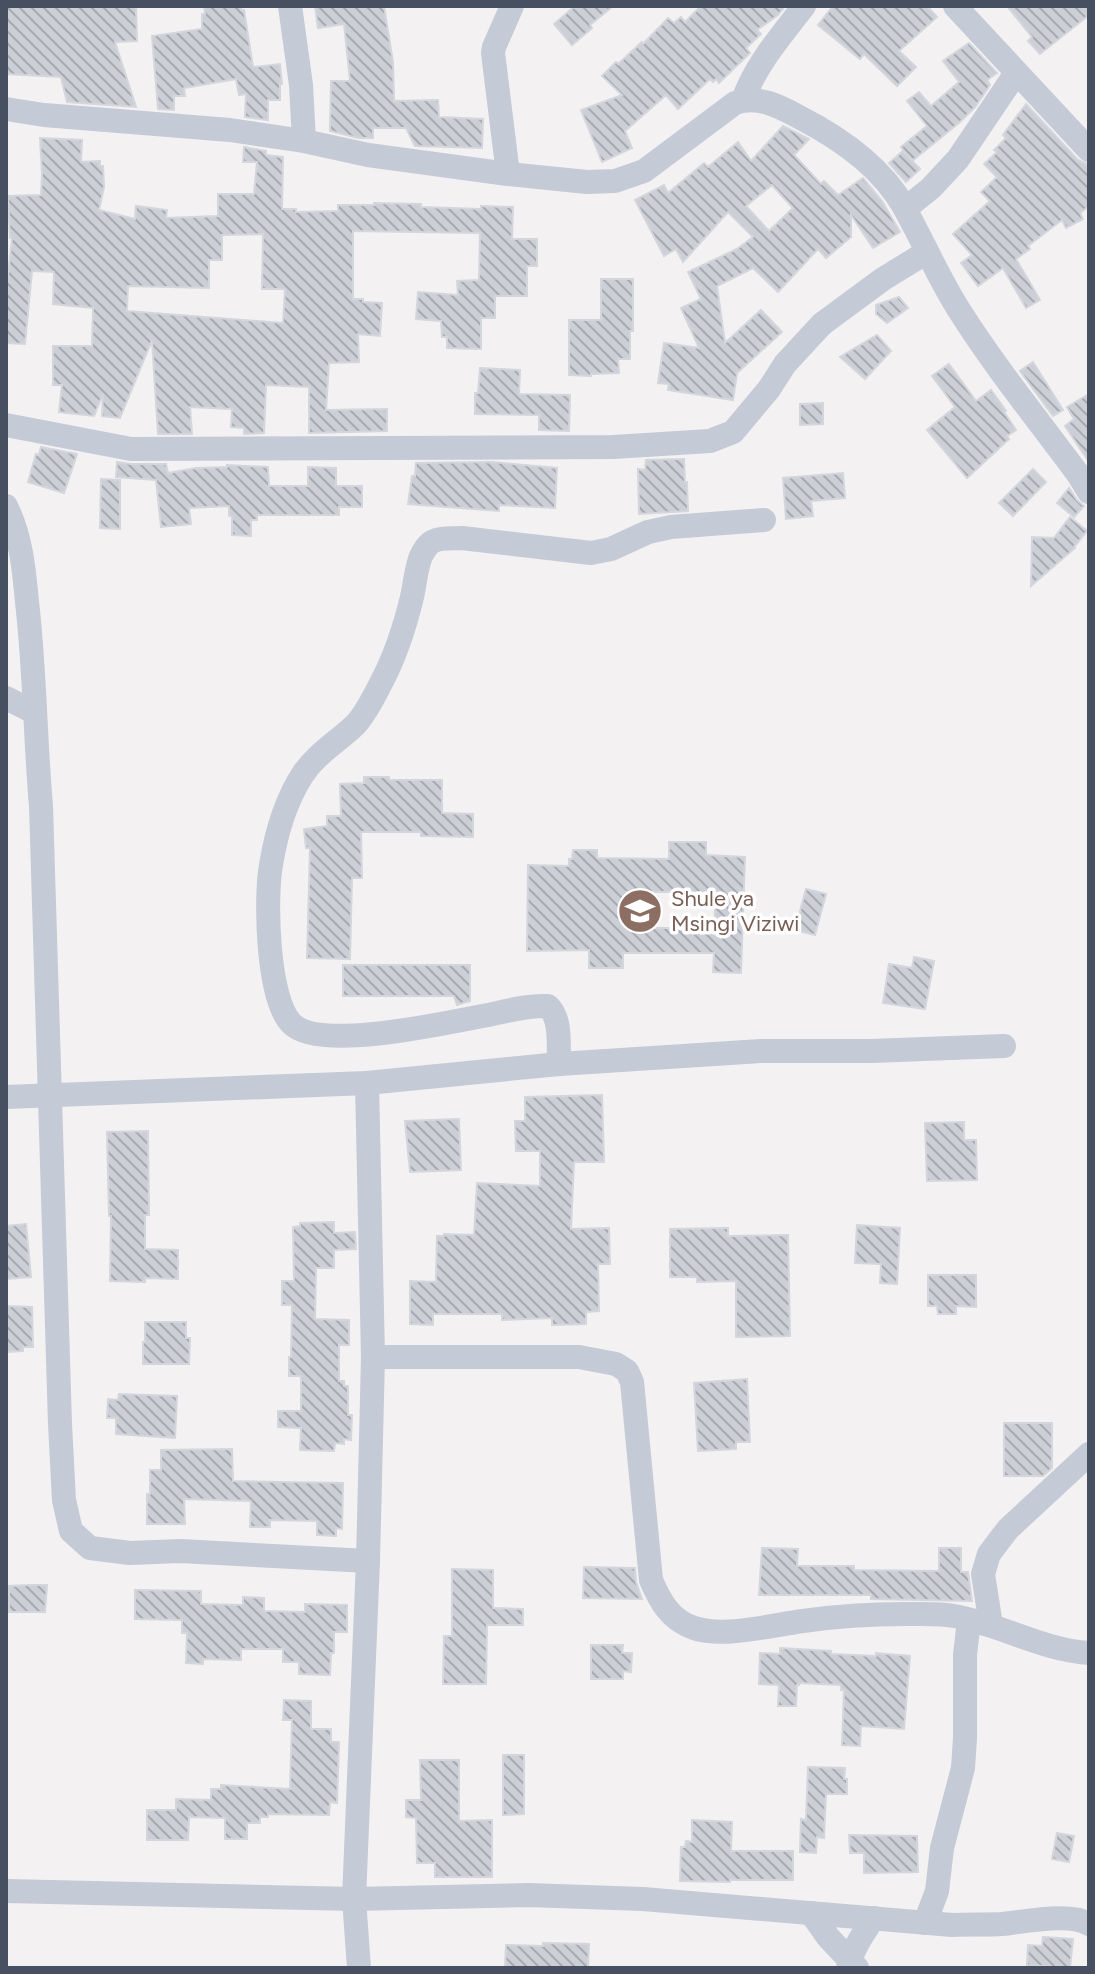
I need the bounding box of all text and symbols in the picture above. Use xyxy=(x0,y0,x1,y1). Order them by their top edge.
place label: Shule ya Msingi Viziwi xyxy=(671,885,799,937)
school or university icon: Shule ya Msingi Viziwi xyxy=(616,887,664,935)

